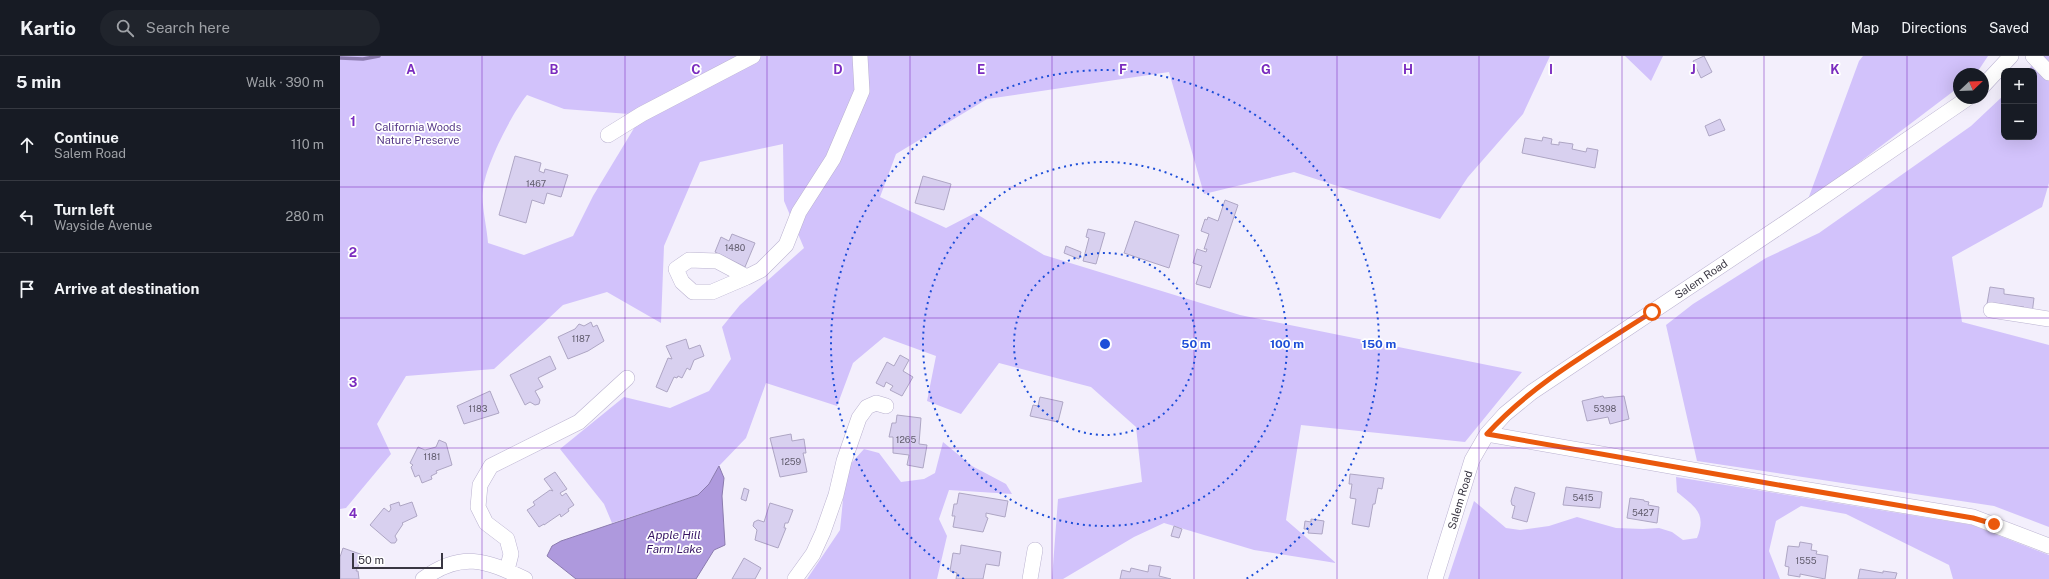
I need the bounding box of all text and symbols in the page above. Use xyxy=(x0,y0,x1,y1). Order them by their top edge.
search box xyxy=(100,10,380,46)
text: Kartio xyxy=(20,17,76,39)
icon: search xyxy=(114,17,136,39)
text: Search here xyxy=(146,19,230,36)
text: Map xyxy=(1851,20,1879,36)
text: Directions xyxy=(1901,20,1967,36)
text: Saved xyxy=(1989,20,2029,36)
text: A xyxy=(406,62,416,77)
text: B xyxy=(550,62,559,77)
text: C xyxy=(691,62,701,77)
text: D xyxy=(833,62,843,77)
text: E xyxy=(977,62,985,77)
text: F xyxy=(1119,62,1127,77)
text: G xyxy=(1261,62,1271,77)
text: H xyxy=(1403,62,1413,77)
text: I xyxy=(1549,62,1553,77)
text: J xyxy=(1690,62,1696,77)
text: K xyxy=(1830,62,1840,77)
north arrow xyxy=(1953,68,1989,104)
map controls xyxy=(2001,68,2037,140)
button: + xyxy=(2001,68,2037,104)
text: 5 min xyxy=(16,72,61,92)
text: Walk · 390 m xyxy=(246,75,324,90)
button: − xyxy=(2001,104,2037,140)
text: 1 xyxy=(350,114,356,129)
park label: California Woods Nature Preserve xyxy=(375,121,462,146)
text: Continue xyxy=(54,129,119,146)
icon: ahead xyxy=(16,134,38,156)
text: 110 m xyxy=(291,137,324,152)
text: Salem Road xyxy=(54,146,126,161)
house number: 1467 xyxy=(526,178,546,189)
text: Turn left xyxy=(54,201,115,218)
icon: left xyxy=(16,206,38,228)
text: 280 m xyxy=(286,209,324,224)
text: Wayside Avenue xyxy=(54,218,152,233)
house number: 1480 xyxy=(725,242,746,253)
text: 2 xyxy=(349,245,357,260)
street label: Salem Road xyxy=(1672,257,1730,301)
icon: arrive xyxy=(16,278,38,300)
text: Arrive at destination xyxy=(54,280,199,297)
route start xyxy=(1643,303,1661,321)
house number: 1187 xyxy=(572,333,590,344)
centre of rings xyxy=(1098,337,1112,351)
text: 50 m xyxy=(1181,337,1211,351)
text: 100 m xyxy=(1270,337,1304,351)
text: 150 m xyxy=(1362,337,1396,351)
text: 3 xyxy=(349,375,358,390)
house number: 1183 xyxy=(469,403,488,414)
house number: 5398 xyxy=(1594,403,1617,414)
house number: 1265 xyxy=(896,434,916,445)
house number: 1181 xyxy=(424,451,440,462)
house number: 1259 xyxy=(781,456,802,467)
street label: Salem Road xyxy=(1445,469,1475,531)
house number: 5415 xyxy=(1573,492,1594,503)
text: 4 xyxy=(349,506,358,521)
house number: 5427 xyxy=(1632,507,1654,518)
route end xyxy=(1985,515,2003,533)
water label: Apple Hill Farm Lake xyxy=(646,528,703,556)
scale bar xyxy=(352,551,443,570)
text: 50 m xyxy=(358,554,384,566)
house number: 1555 xyxy=(1796,555,1817,566)

